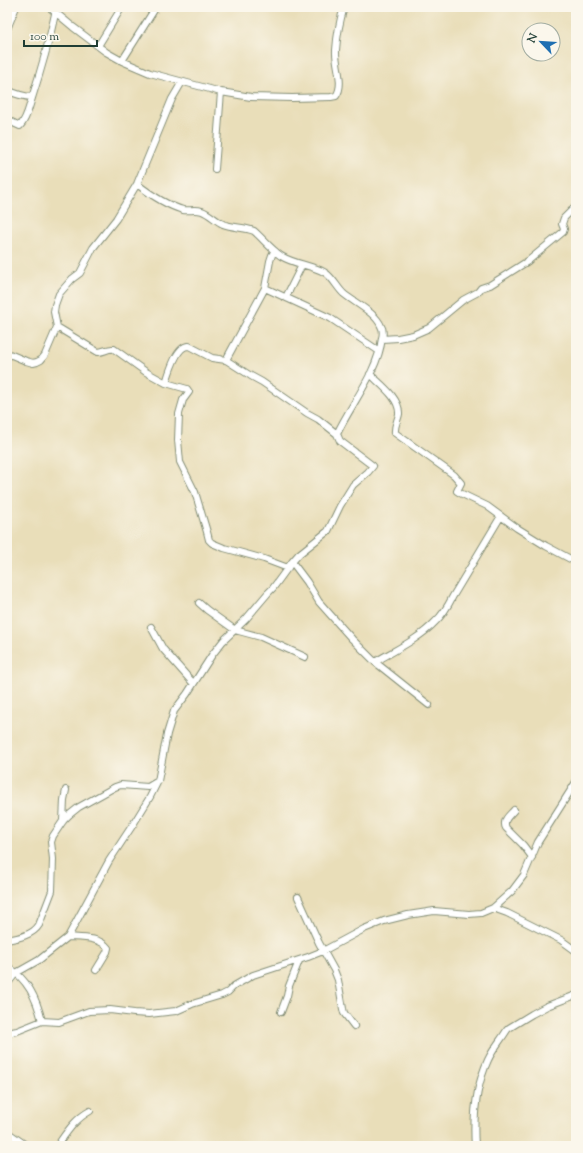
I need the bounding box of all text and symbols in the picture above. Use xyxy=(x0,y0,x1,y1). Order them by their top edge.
scale bar xyxy=(24,22,97,48)
north arrow xyxy=(521,22,561,62)
text: 100 m xyxy=(30,28,59,46)
text: N xyxy=(523,31,542,46)

